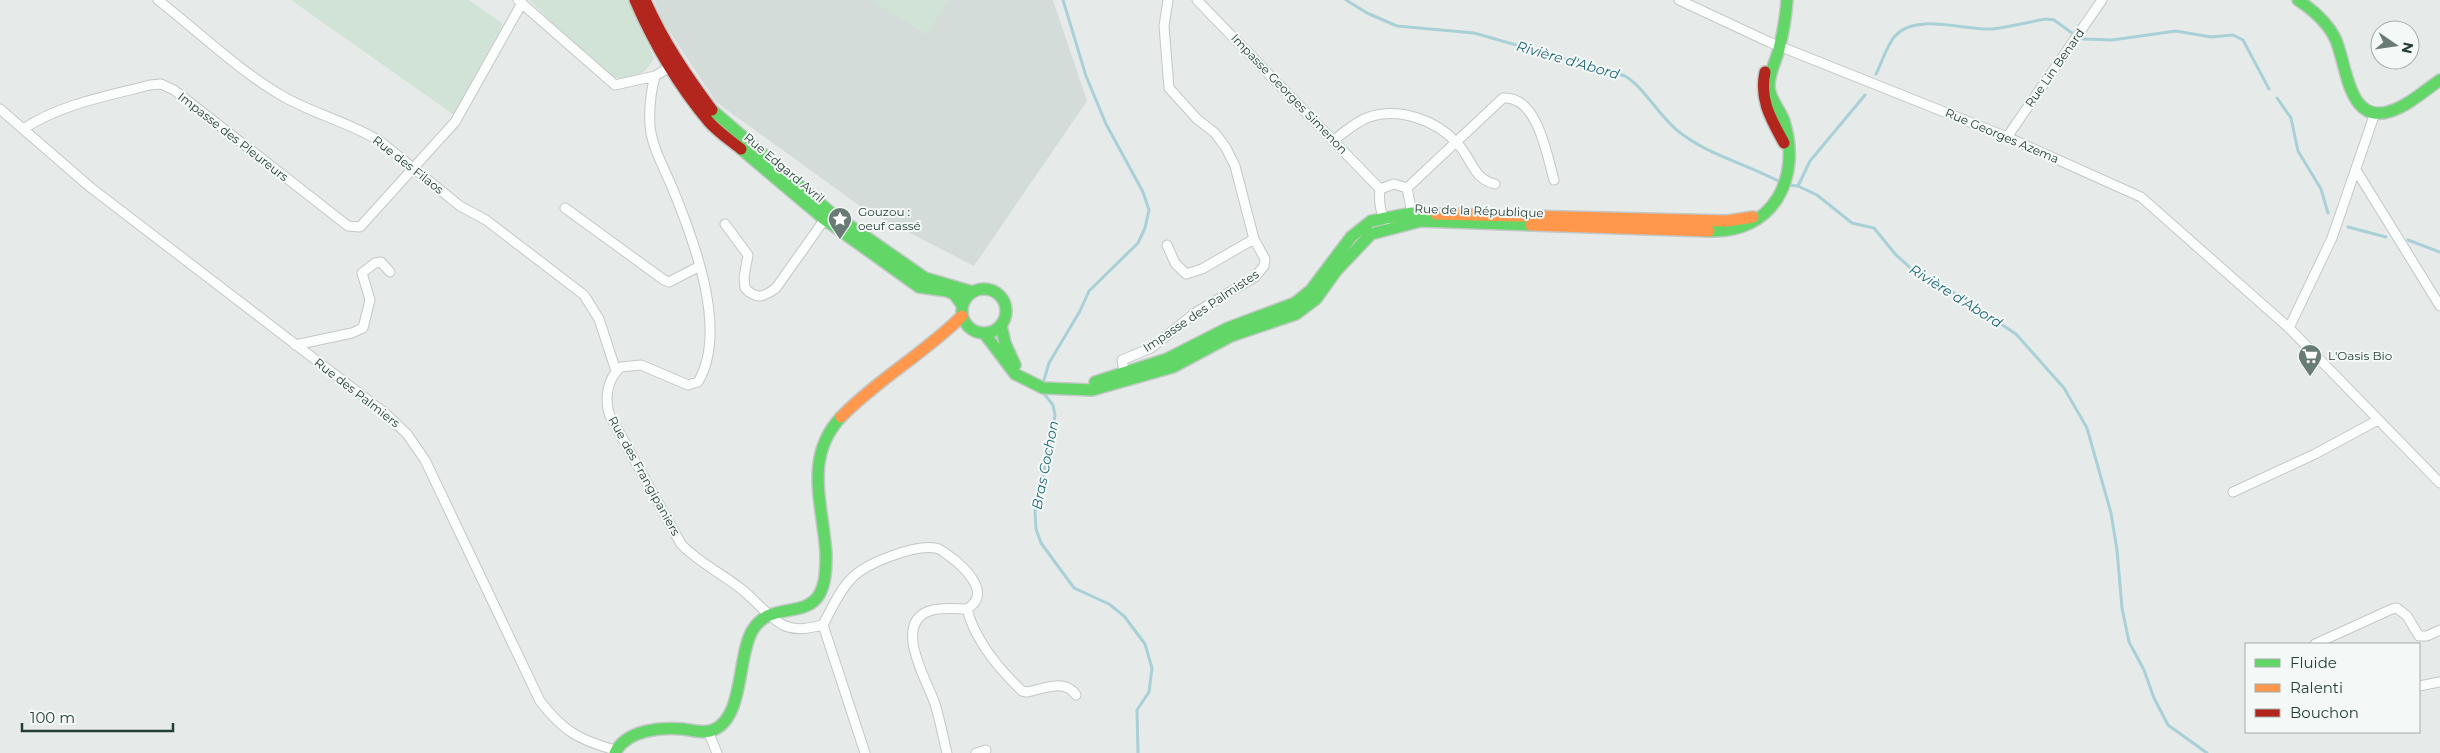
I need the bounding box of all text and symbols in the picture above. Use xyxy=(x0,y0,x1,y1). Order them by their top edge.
north arrow xyxy=(2370,20,2420,70)
street label: Rue Lin Benard xyxy=(2022,25,2087,110)
street label: Impasse Georges Simenon xyxy=(1228,30,1351,157)
water label: Rivière d'Abord xyxy=(1514,37,1622,83)
text: N xyxy=(2398,40,2418,55)
street label: Impasse des Pleureurs xyxy=(175,89,292,184)
street label: Rue Georges Azema xyxy=(1943,105,2061,166)
street label: Rue Edgard Avril xyxy=(741,130,828,206)
street label: Rue des Filaos xyxy=(370,132,447,197)
street label: Rue de la République xyxy=(1414,201,1544,220)
place label: Gouzou : oeuf cassé xyxy=(858,204,921,233)
place icon: Gouzou : oeuf cassé xyxy=(827,206,853,240)
water label: Rivière d'Abord xyxy=(1906,260,2006,332)
street label: Impasse des Palmistes xyxy=(1140,266,1262,355)
supermarket icon: L'Oasis Bio xyxy=(2297,343,2323,377)
place label: L'Oasis Bio xyxy=(2328,348,2392,363)
street label: Rue des Palmiers xyxy=(312,355,403,431)
street label: Rue des Frangipaniers xyxy=(605,413,684,538)
water label: Bras Cochon xyxy=(1028,419,1062,511)
legend xyxy=(2245,643,2420,733)
text: Fluide xyxy=(2290,653,2337,672)
text: Ralenti xyxy=(2290,678,2343,697)
scale bar xyxy=(22,700,174,732)
text: Bouchon xyxy=(2290,703,2359,722)
text: 100 m xyxy=(30,708,75,727)

